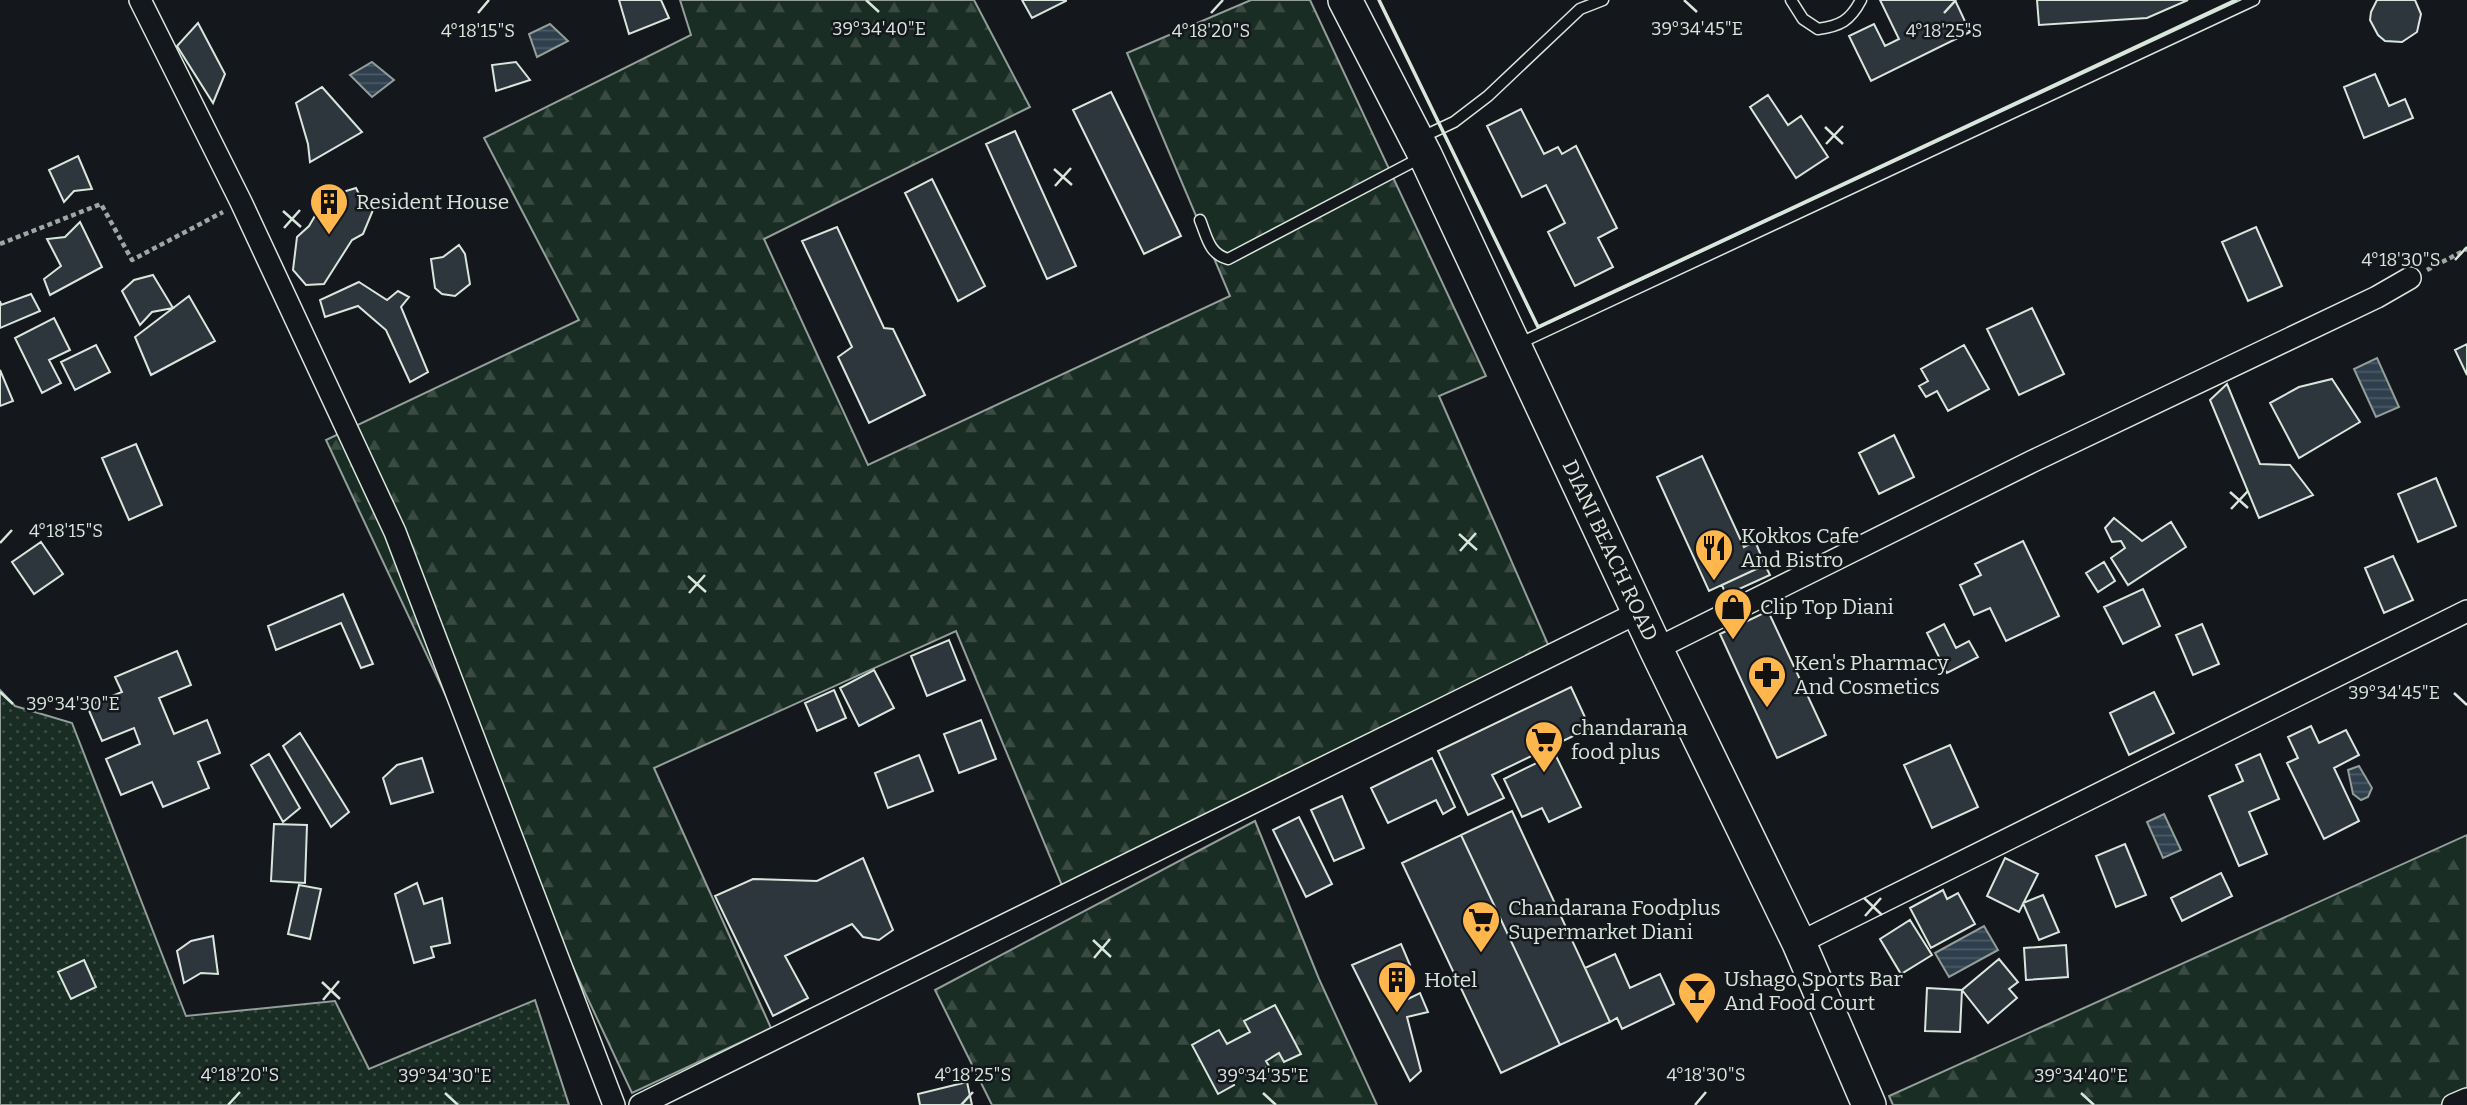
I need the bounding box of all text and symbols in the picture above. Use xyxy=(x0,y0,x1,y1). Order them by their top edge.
text: 39°34'40"E xyxy=(832,18,926,40)
text: 39°34'45"E xyxy=(1651,18,1743,40)
text: 4°18'15"S xyxy=(441,20,515,42)
text: 4°18'20"S xyxy=(1172,20,1250,42)
text: 4°18'25"S xyxy=(1906,20,1982,42)
building icon: Resident House xyxy=(308,181,350,236)
place label: Resident House xyxy=(356,189,509,215)
text: 4°18'30"S xyxy=(2361,249,2441,271)
street label: DIANI BEACH ROAD xyxy=(1556,456,1663,645)
text: 4°18'15"S xyxy=(29,520,103,542)
place label: Kokkos Cafe And Bistro xyxy=(1741,523,1859,573)
restaurant icon: Kokkos Cafe And Bistro xyxy=(1693,527,1735,582)
shop icon: Clip Top Diani xyxy=(1712,586,1754,641)
place label: Clip Top Diani xyxy=(1760,594,1894,620)
place label: Ken's Pharmacy And Cosmetics xyxy=(1794,650,1949,700)
pharmacy icon: Ken's Pharmacy And Cosmetics xyxy=(1746,654,1788,709)
text: 39°34'45"E xyxy=(2348,682,2440,704)
text: 39°34'30"E xyxy=(26,693,120,715)
place label: chandarana food plus xyxy=(1571,715,1688,765)
supermarket icon: chandarana food plus xyxy=(1523,719,1565,774)
place label: Chandarana Foodplus Supermarket Diani xyxy=(1508,895,1721,945)
supermarket icon: Chandarana Foodplus Supermarket Diani xyxy=(1460,899,1502,954)
building icon: Hotel xyxy=(1376,959,1418,1014)
place label: Ushago Sports Bar And Food Court xyxy=(1724,966,1903,1016)
place label: Hotel xyxy=(1424,967,1477,993)
bar icon: Ushago Sports Bar And Food Court xyxy=(1676,970,1718,1025)
text: 4°18'20"S xyxy=(201,1064,279,1086)
text: 4°18'25"S xyxy=(935,1064,1011,1086)
text: 4°18'30"S xyxy=(1666,1064,1746,1086)
text: 39°34'30"E xyxy=(398,1065,492,1087)
text: 39°34'35"E xyxy=(1217,1065,1309,1087)
text: 39°34'40"E xyxy=(2034,1065,2128,1087)

